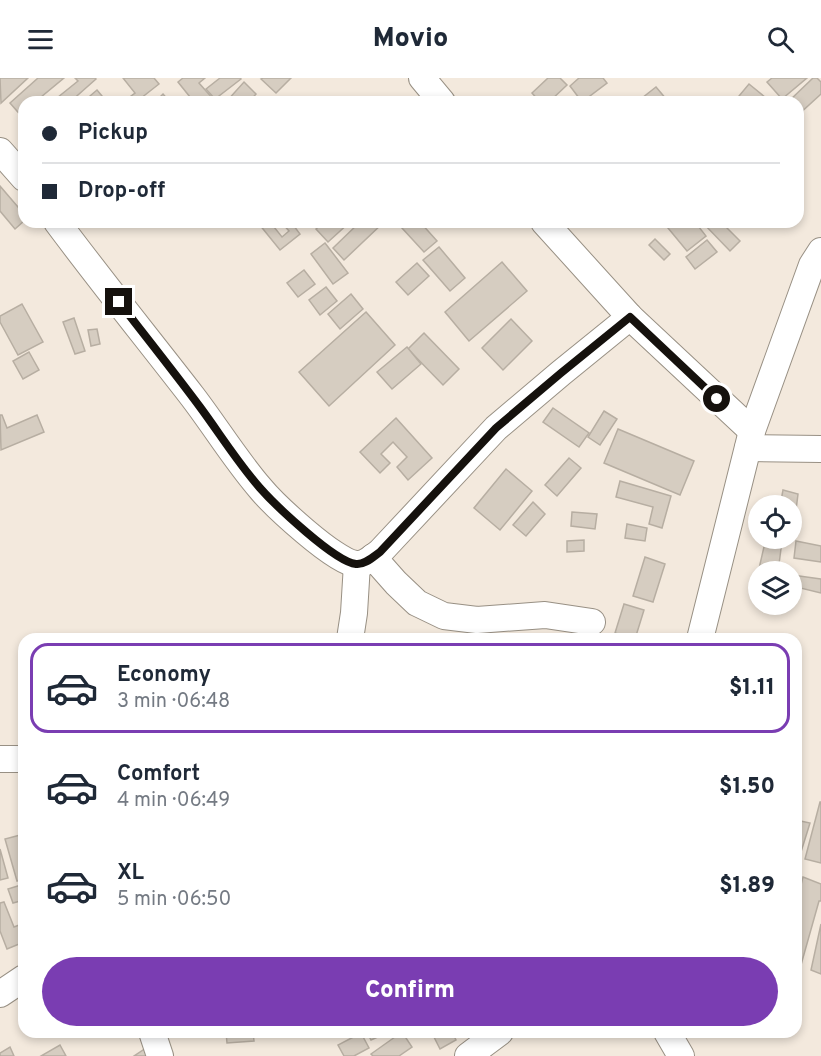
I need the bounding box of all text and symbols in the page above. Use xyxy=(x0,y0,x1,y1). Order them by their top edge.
text: Movio xyxy=(373,22,448,56)
icon: menu xyxy=(24,23,57,56)
icon: search xyxy=(764,23,797,56)
text: Pickup xyxy=(78,120,148,147)
text: Drop-off xyxy=(78,178,165,205)
route end xyxy=(105,288,132,315)
route start xyxy=(703,385,730,412)
map controls xyxy=(748,495,802,615)
button: locate xyxy=(748,495,802,549)
button: layers xyxy=(748,561,802,615)
icon: car xyxy=(45,661,99,715)
text: Economy xyxy=(117,662,211,689)
text: $1.11 xyxy=(729,675,775,702)
text: 3 min · 06:48 xyxy=(117,689,230,715)
icon: car xyxy=(45,760,99,814)
text: Comfort xyxy=(117,761,200,788)
text: $1.50 xyxy=(719,774,775,801)
text: 4 min · 06:49 xyxy=(117,788,230,814)
icon: car xyxy=(45,859,99,913)
text: XL xyxy=(117,860,144,887)
text: $1.89 xyxy=(719,873,775,900)
text: 5 min · 06:50 xyxy=(117,887,231,913)
button: Confirm xyxy=(42,957,778,1026)

